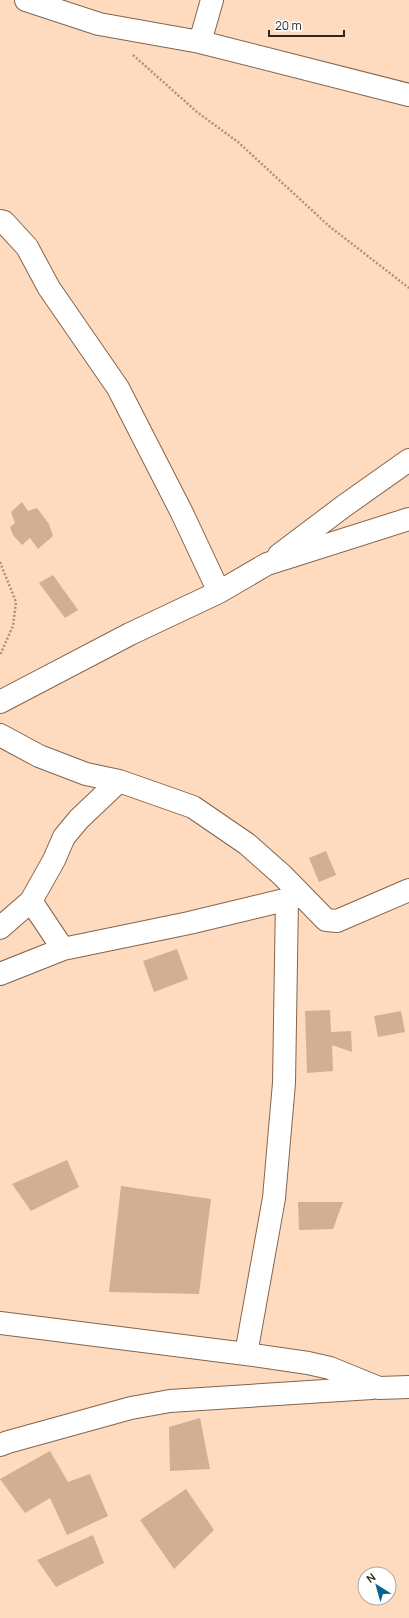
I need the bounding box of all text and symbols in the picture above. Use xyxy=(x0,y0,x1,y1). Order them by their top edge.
scale bar xyxy=(269,12,344,38)
text: 20 m xyxy=(275,17,302,34)
north arrow xyxy=(357,1566,397,1606)
text: N xyxy=(363,1569,378,1586)

